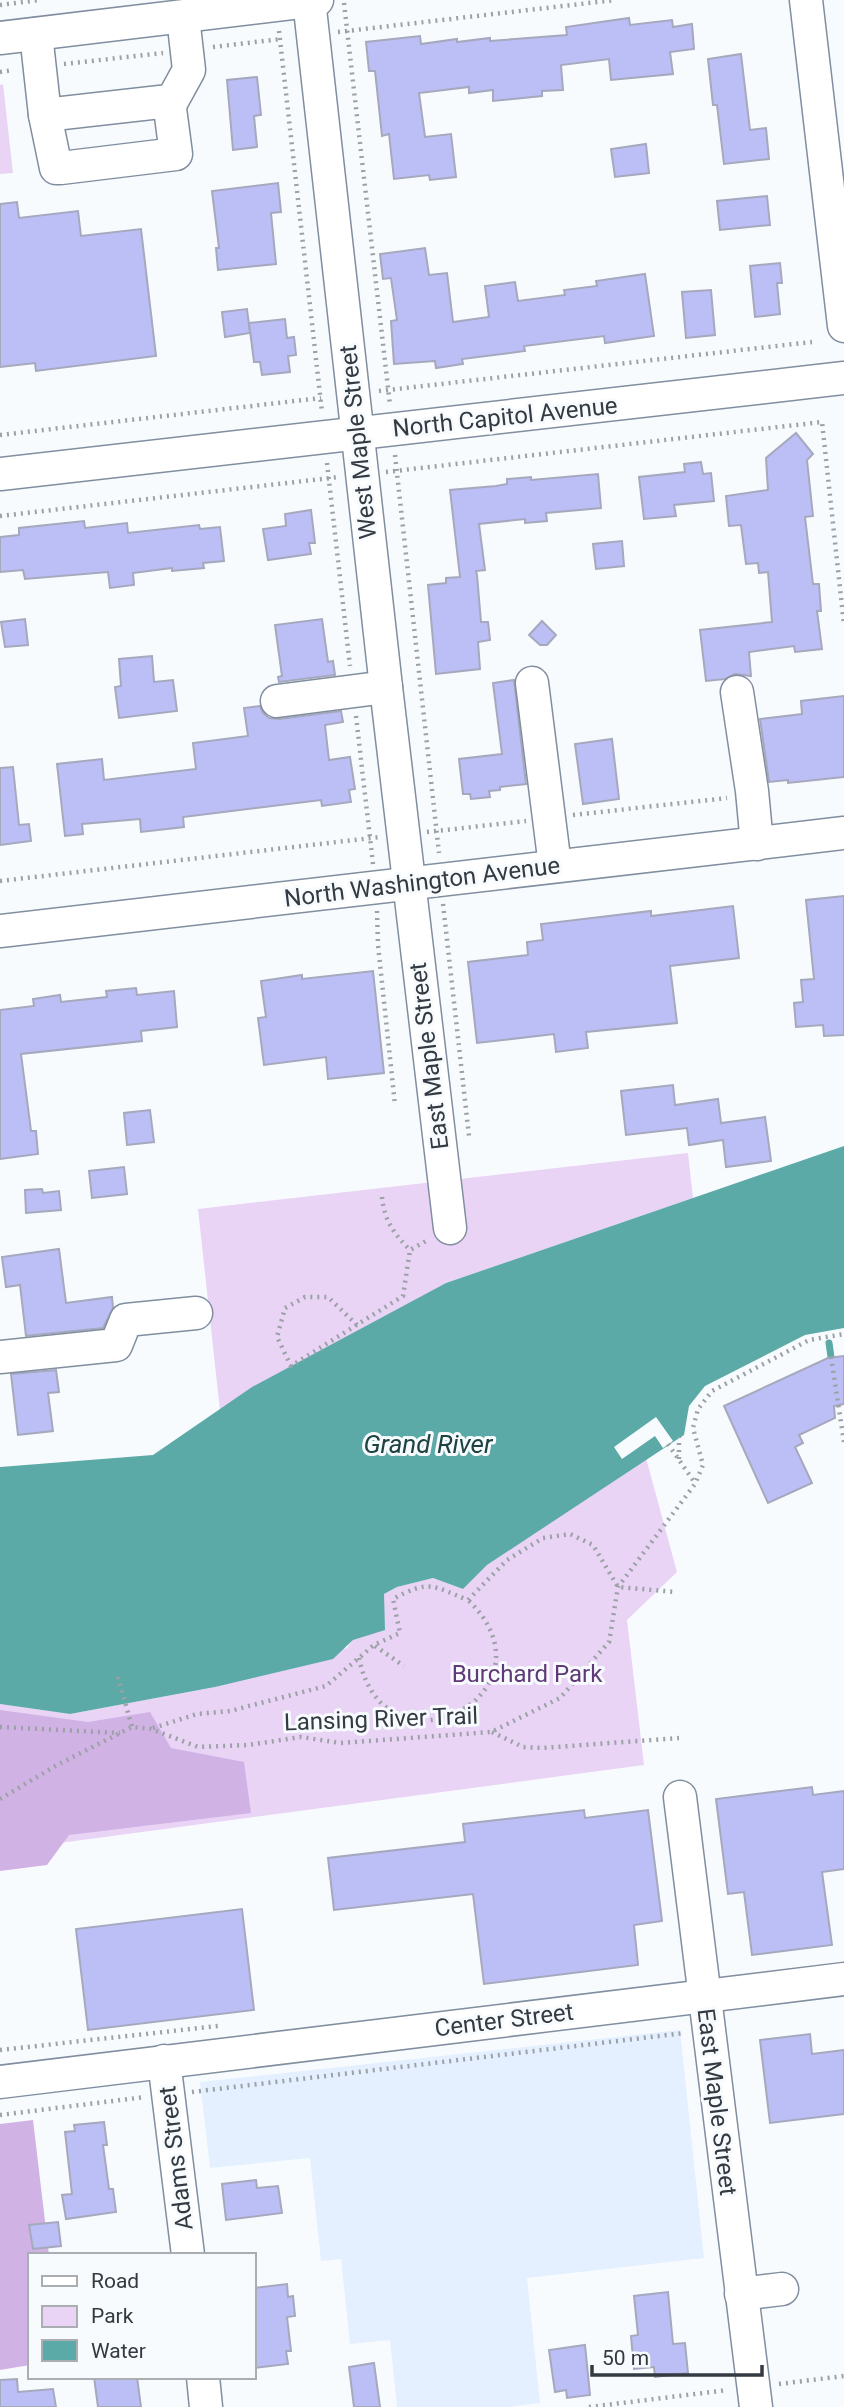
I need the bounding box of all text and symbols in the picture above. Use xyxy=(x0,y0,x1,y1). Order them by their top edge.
street label: West Maple Street xyxy=(334,343,382,541)
street label: North Capitol Avenue xyxy=(391,391,619,443)
street label: North Washington Avenue xyxy=(282,851,562,913)
street label: East Maple Street xyxy=(404,961,454,1151)
water label: Grand River xyxy=(363,1429,494,1459)
park label: Burchard Park xyxy=(452,1660,603,1688)
street label: Lansing River Trail xyxy=(283,1702,479,1736)
street label: Center Street xyxy=(433,1998,575,2042)
street label: East Maple Street xyxy=(692,2007,742,2197)
street label: Adams Street xyxy=(153,2084,199,2232)
legend xyxy=(28,2253,256,2379)
text: Road xyxy=(91,2269,139,2293)
text: Park xyxy=(91,2304,134,2328)
scale bar xyxy=(592,2334,762,2378)
text: Water xyxy=(91,2339,146,2363)
text: 50 m xyxy=(602,2346,649,2370)

